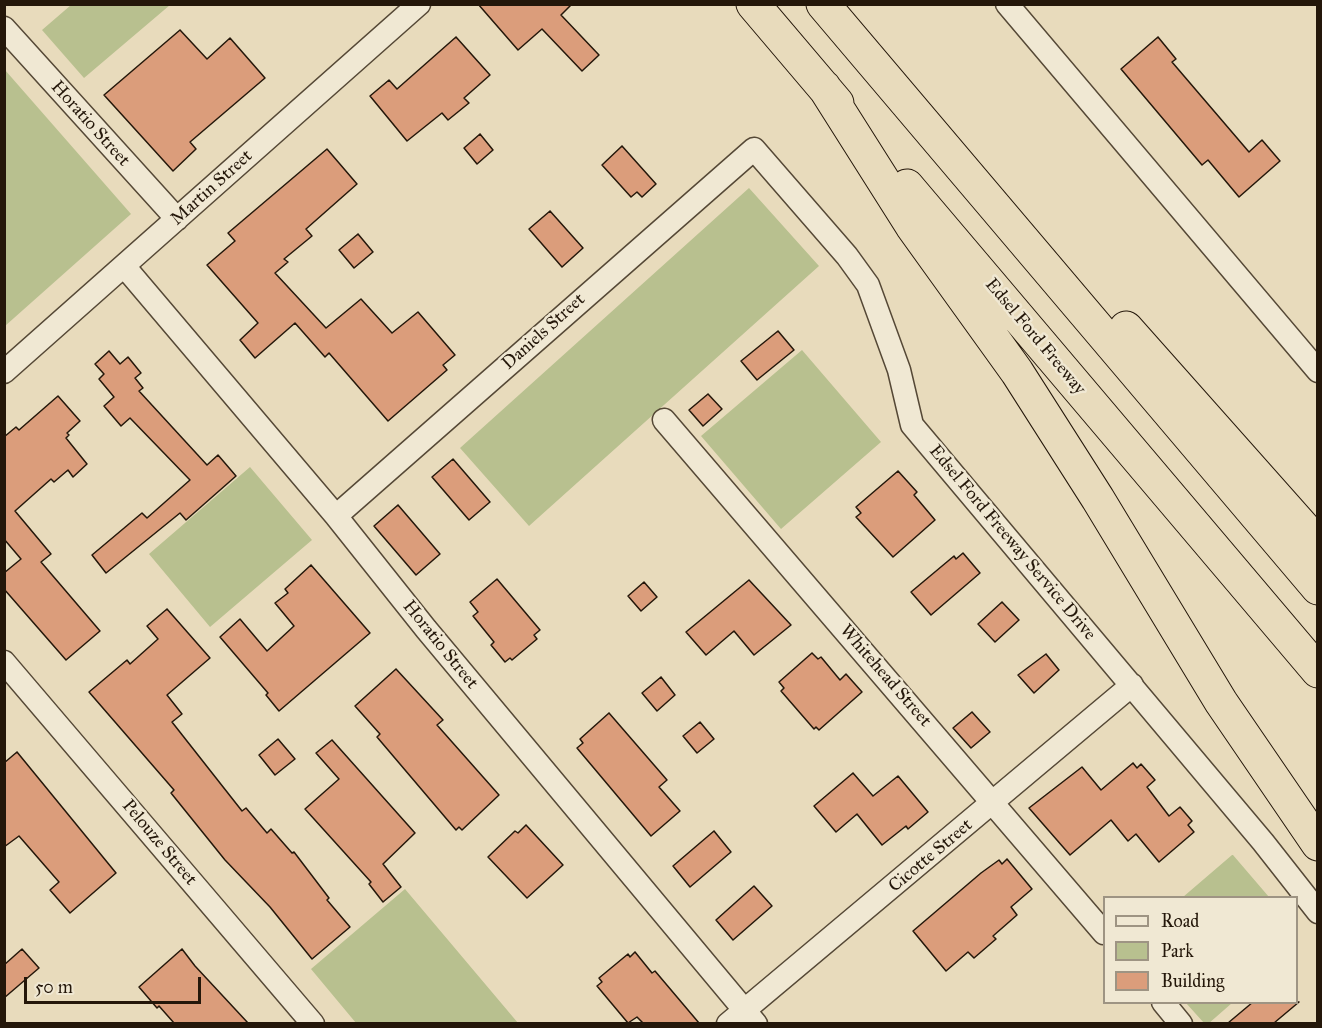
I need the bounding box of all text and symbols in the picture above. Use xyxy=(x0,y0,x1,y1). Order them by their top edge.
street label: Horatio Street xyxy=(46,77,134,171)
street label: Martin Street xyxy=(167,146,257,230)
street label: Edsel Ford Freeway xyxy=(980,274,1090,400)
street label: Daniels Street xyxy=(498,289,590,375)
street label: Edsel Ford Freeway Service Drive xyxy=(924,441,1100,645)
street label: Horatio Street xyxy=(398,596,482,694)
street label: Whitehead Street xyxy=(835,620,935,732)
street label: Pelouze Street xyxy=(117,796,201,890)
street label: Cicotte Street xyxy=(885,815,977,897)
legend xyxy=(1103,896,1298,1004)
text: Road xyxy=(1161,910,1199,932)
text: Park xyxy=(1161,940,1194,962)
scale bar xyxy=(27,965,204,1003)
text: Building xyxy=(1161,970,1224,992)
text: 50 m xyxy=(35,976,73,998)

